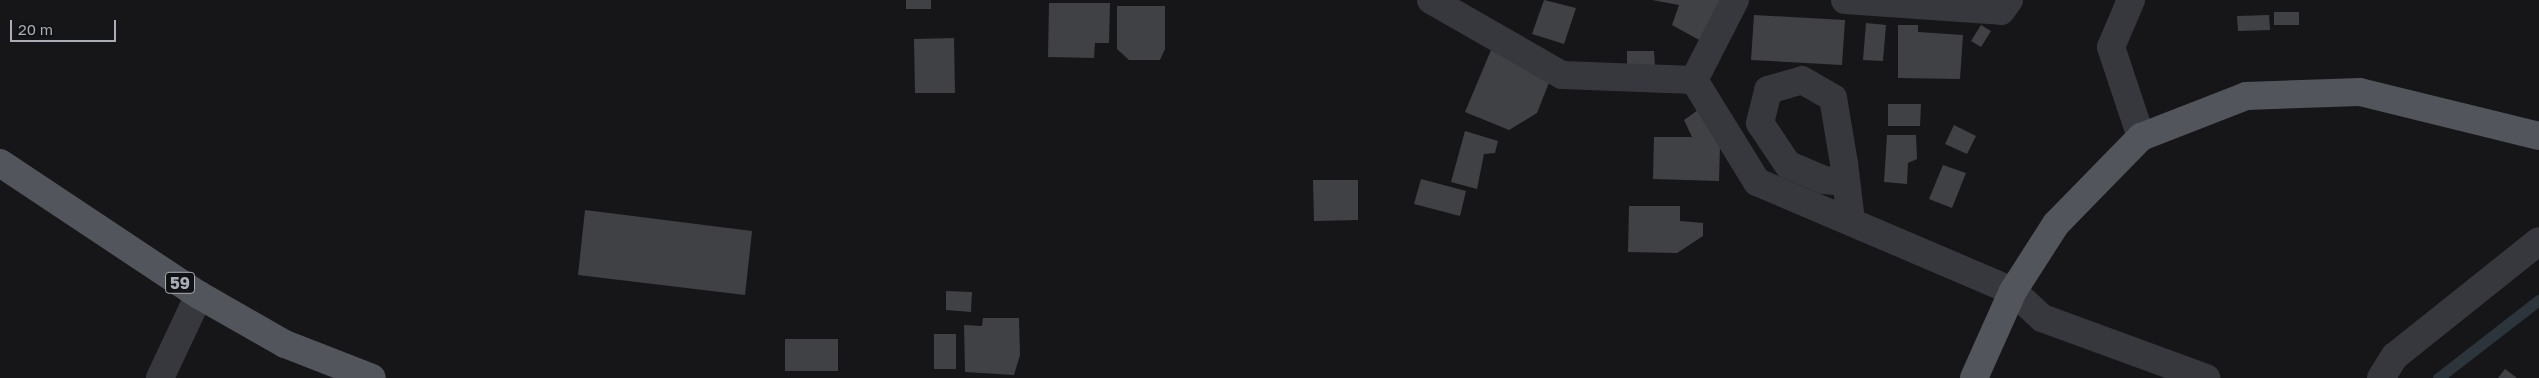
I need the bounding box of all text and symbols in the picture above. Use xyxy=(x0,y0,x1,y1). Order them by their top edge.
scale bar xyxy=(12,10,119,42)
text: 20 m xyxy=(18,20,53,38)
road number: 59 xyxy=(165,270,195,296)

